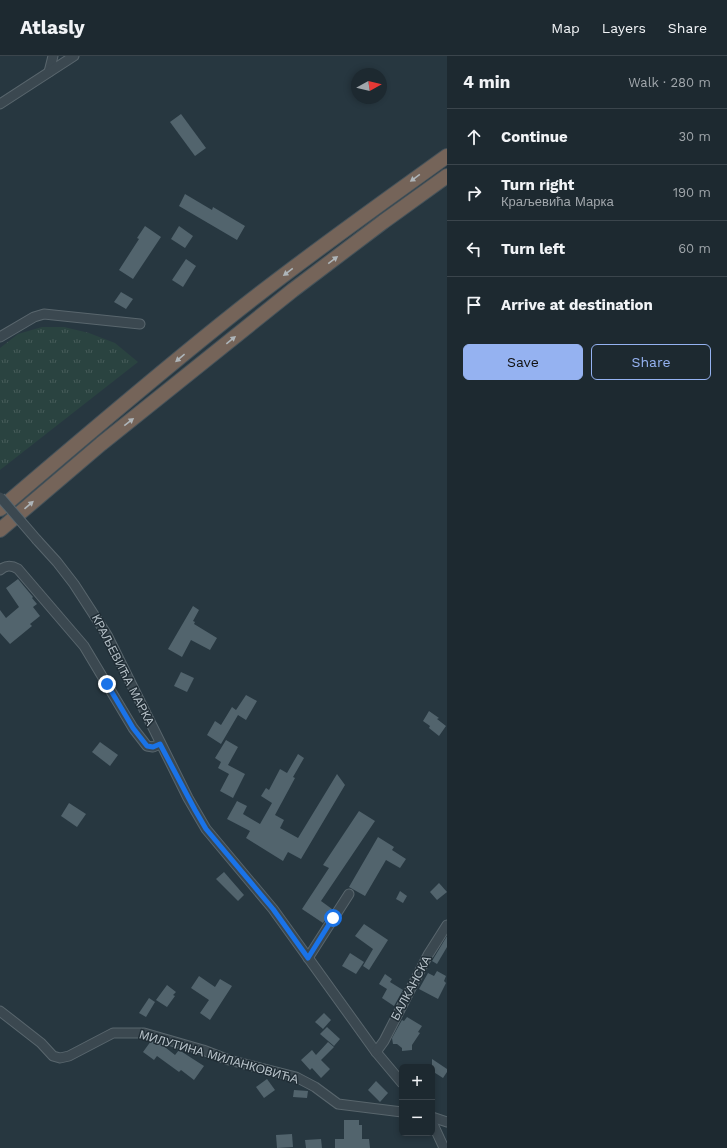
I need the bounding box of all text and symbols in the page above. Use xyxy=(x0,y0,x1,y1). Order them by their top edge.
text: Atlasly xyxy=(20,16,85,39)
text: Map xyxy=(551,20,580,36)
text: Layers xyxy=(602,20,646,36)
text: Share xyxy=(668,20,707,36)
north arrow xyxy=(351,68,387,104)
text: 4 min xyxy=(463,72,510,92)
text: Walk · 280 m xyxy=(628,75,711,90)
icon: ahead xyxy=(463,126,485,148)
text: Continue xyxy=(501,128,568,146)
text: 30 m xyxy=(679,129,711,144)
one-way arrow xyxy=(410,174,421,182)
text: Turn right xyxy=(501,176,574,194)
icon: right xyxy=(463,182,485,204)
text: 190 m xyxy=(673,185,711,200)
text: Краљевића Марка xyxy=(501,194,614,209)
icon: left xyxy=(463,238,485,260)
text: Turn left xyxy=(501,240,565,258)
text: 60 m xyxy=(678,241,711,256)
one-way arrow xyxy=(327,256,338,264)
one-way arrow xyxy=(283,268,294,277)
icon: arrive xyxy=(463,294,485,316)
text: Arrive at destination xyxy=(501,296,653,314)
one-way arrow xyxy=(225,336,236,345)
button: Save xyxy=(463,344,583,380)
button: Share xyxy=(591,344,711,380)
one-way arrow xyxy=(175,353,186,362)
one-way arrow xyxy=(124,417,135,426)
one-way arrow xyxy=(24,500,35,509)
street label: КРАЉЕВИЋА МАРКА xyxy=(89,612,157,728)
route end xyxy=(98,675,116,693)
route start xyxy=(324,909,342,927)
street label: БАЛКАНСКА xyxy=(388,953,434,1023)
street label: МИЛУТИНА МИЛАНКОВИЋА xyxy=(138,1028,300,1086)
map controls xyxy=(399,1064,435,1136)
button: + xyxy=(399,1064,435,1100)
button: − xyxy=(399,1100,435,1136)

